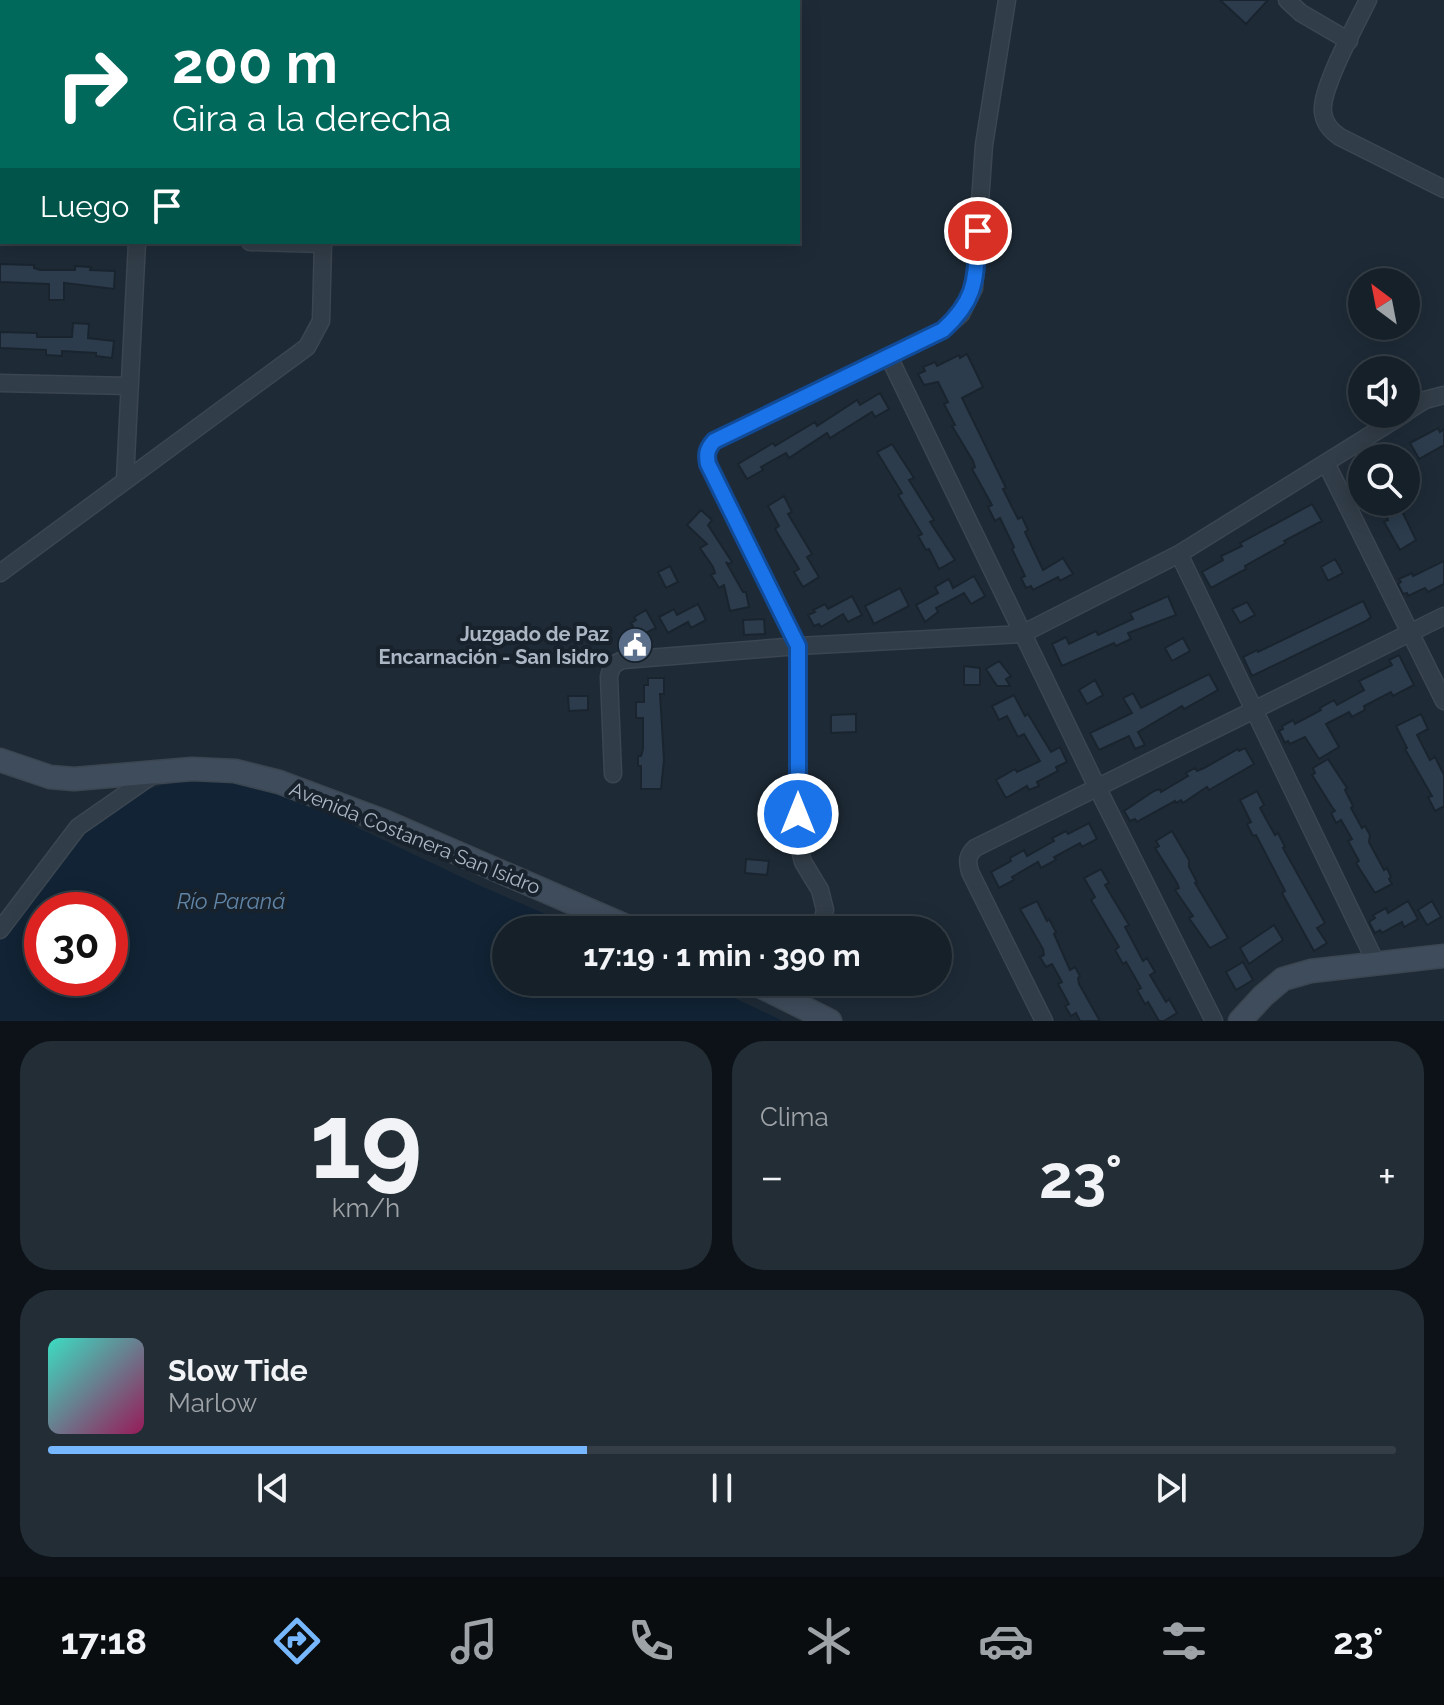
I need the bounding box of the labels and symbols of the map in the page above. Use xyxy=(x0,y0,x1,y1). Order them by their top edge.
pin xyxy=(944,197,1012,265)
north arrow xyxy=(1348,268,1420,340)
place label: Juzgado de Paz Encarnación - San Isidro xyxy=(379,622,609,669)
public building icon: Juzgado de Paz Encarnación - San Isidro xyxy=(616,626,654,664)
position arrow xyxy=(756,772,840,856)
street label: Avenida Costanera San Isidro xyxy=(286,777,544,899)
water label: Río Paraná xyxy=(177,888,285,914)
speed limit sign: 30 xyxy=(24,892,128,996)

